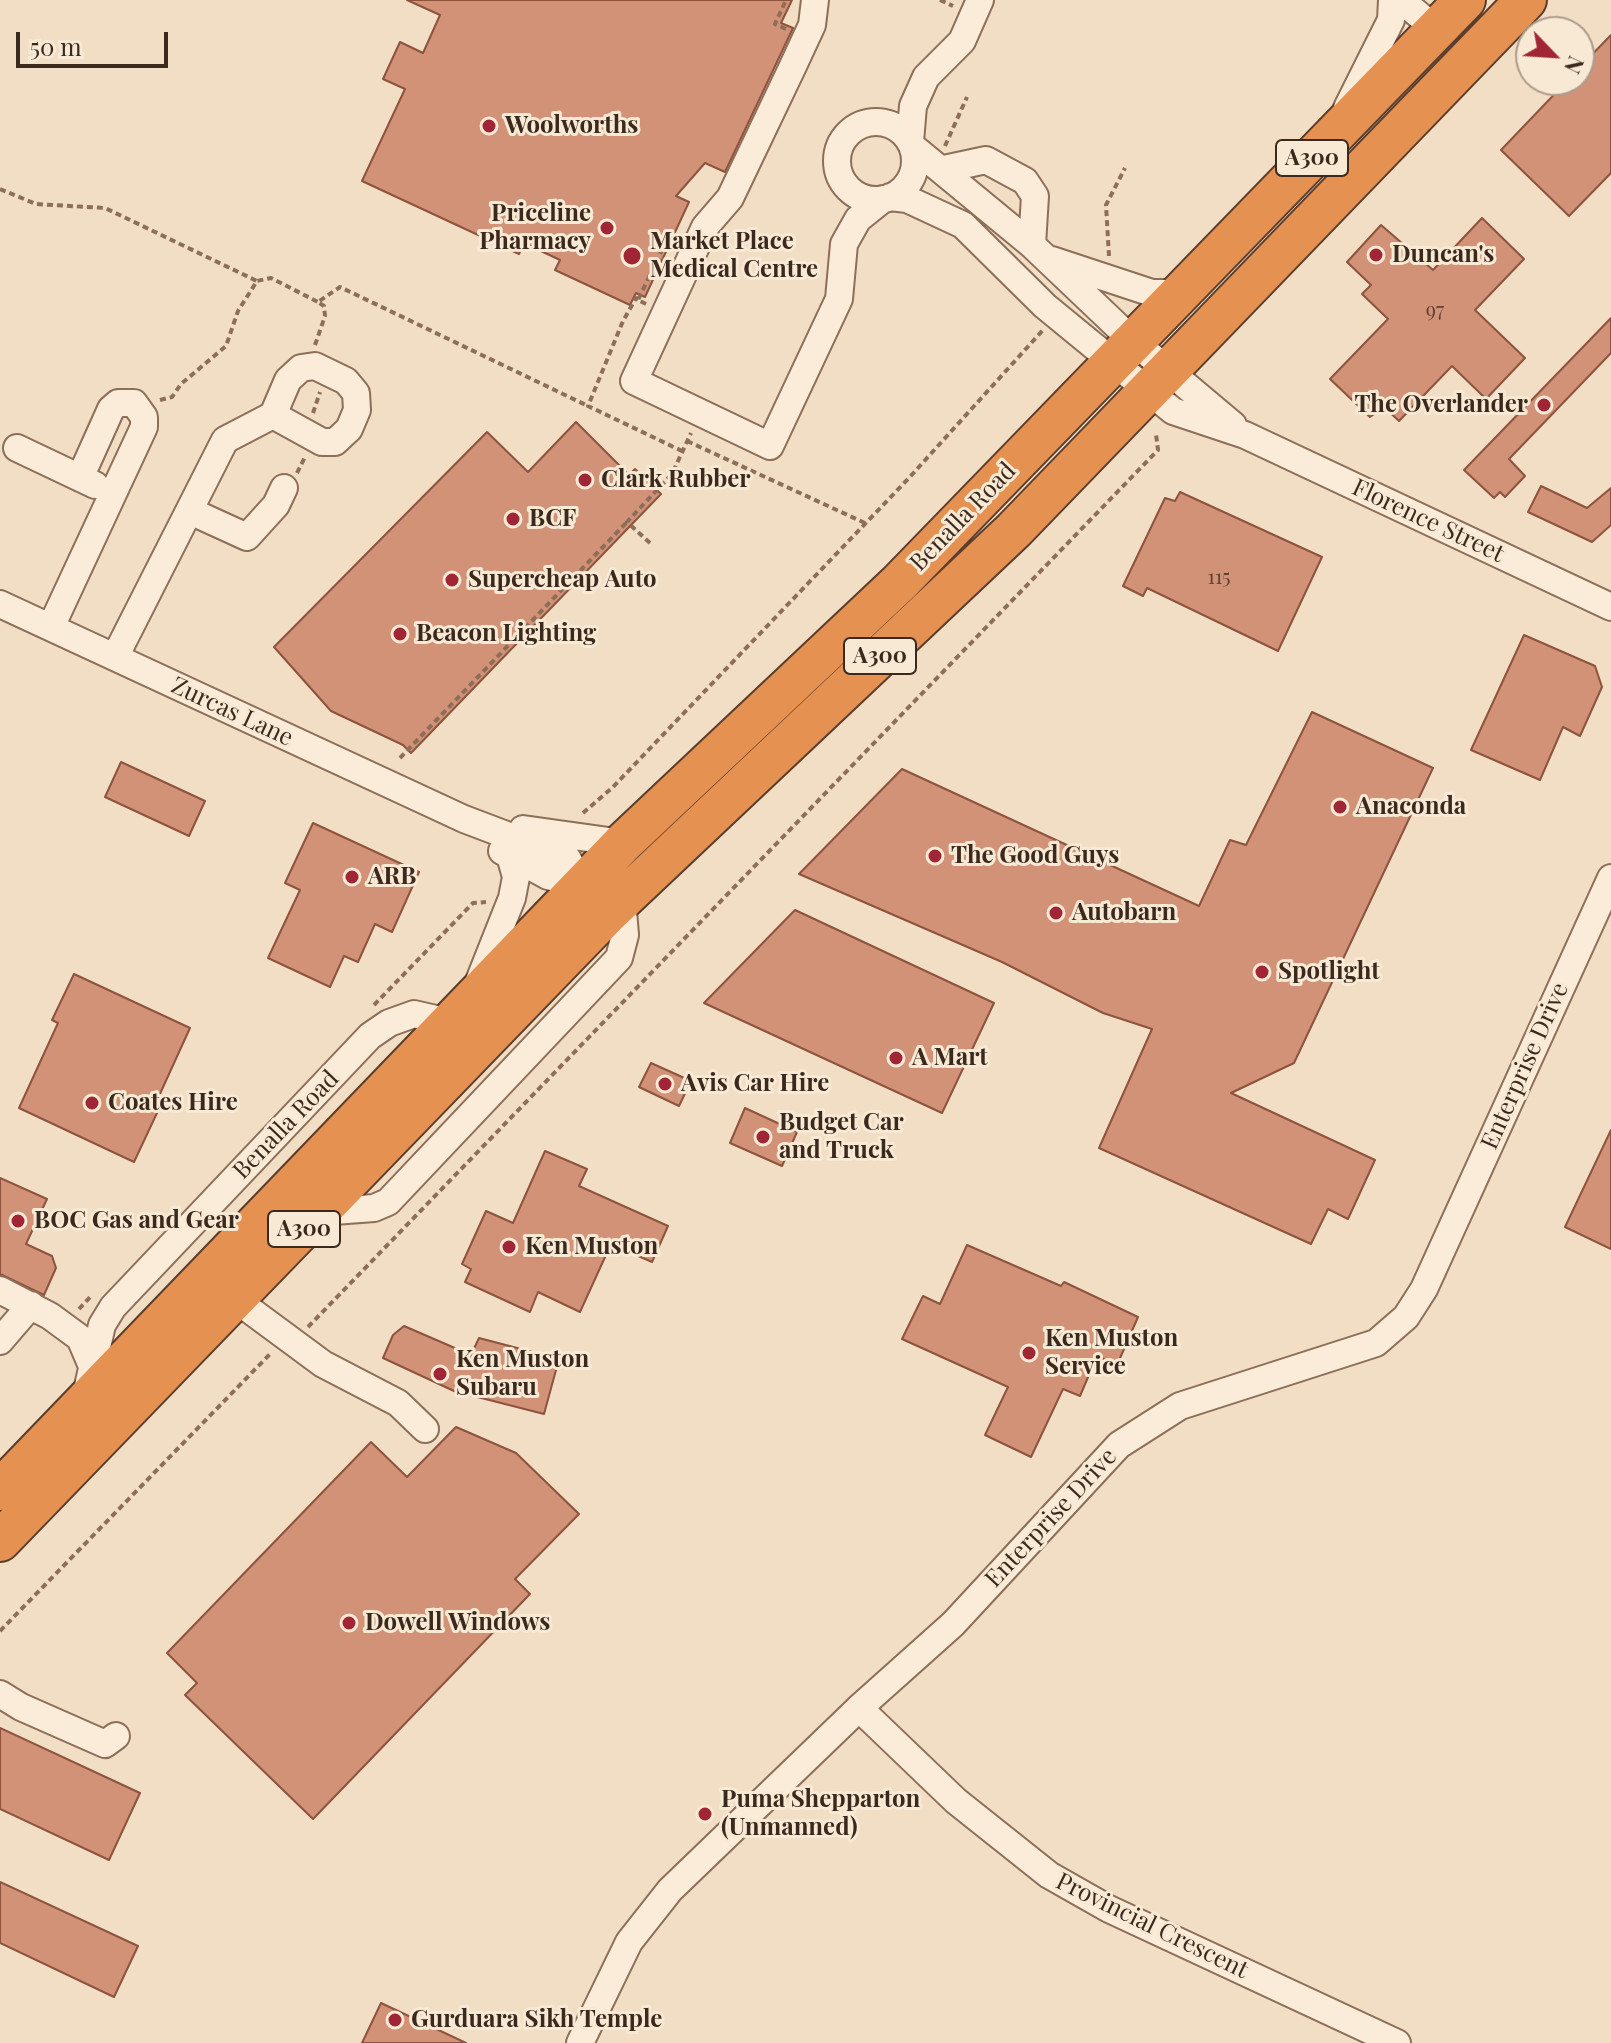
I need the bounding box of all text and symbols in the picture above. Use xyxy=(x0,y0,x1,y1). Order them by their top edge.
scale bar xyxy=(20,16,172,66)
north arrow xyxy=(1515,16,1595,96)
text: 50 m xyxy=(30,30,82,62)
text: N xyxy=(1558,52,1592,79)
place label: Woolworths xyxy=(505,112,638,140)
marker: Woolworths xyxy=(480,117,498,135)
road number: A300 xyxy=(1276,140,1348,176)
place label: Priceline Pharmacy xyxy=(479,200,591,256)
marker: Priceline Pharmacy xyxy=(598,219,616,237)
place label: Market Place Medical Centre xyxy=(650,228,818,284)
place label: Duncan's xyxy=(1392,241,1494,269)
marker: Market Place Medical Centre xyxy=(621,245,643,267)
marker: Duncan's xyxy=(1367,246,1385,264)
house number: 97 xyxy=(1426,299,1444,323)
place label: The Overlander xyxy=(1354,391,1528,419)
marker: The Overlander xyxy=(1535,396,1553,414)
street label: Benalla Road xyxy=(904,457,1022,577)
place label: Clark Rubber xyxy=(601,466,750,494)
marker: Clark Rubber xyxy=(576,471,594,489)
street label: Florence Street xyxy=(1348,473,1508,569)
place label: BCF xyxy=(529,505,576,533)
marker: BCF xyxy=(504,510,522,528)
place label: Supercheap Auto xyxy=(468,566,657,594)
house number: 115 xyxy=(1208,566,1230,590)
marker: Supercheap Auto xyxy=(443,571,461,589)
place label: Beacon Lighting xyxy=(416,620,596,648)
marker: Beacon Lighting xyxy=(391,625,409,643)
road number: A300 xyxy=(844,638,916,674)
street label: Zurcas Lane xyxy=(167,671,297,753)
place label: Anaconda xyxy=(1356,793,1466,821)
marker: Anaconda xyxy=(1331,798,1349,816)
place label: The Good Guys xyxy=(951,842,1119,870)
marker: The Good Guys xyxy=(926,847,944,865)
place label: ARB xyxy=(368,863,416,891)
marker: ARB xyxy=(343,868,361,886)
place label: Autobarn xyxy=(1072,899,1176,927)
marker: Autobarn xyxy=(1047,904,1065,922)
place label: Spotlight xyxy=(1278,958,1380,986)
marker: Spotlight xyxy=(1253,963,1271,981)
street label: Enterprise Drive xyxy=(1475,978,1575,1154)
place label: A Mart xyxy=(912,1044,988,1072)
marker: A Mart xyxy=(887,1049,905,1067)
street label: Benalla Road xyxy=(227,1065,345,1185)
place label: Avis Car Hire xyxy=(681,1070,829,1098)
marker: Avis Car Hire xyxy=(656,1075,674,1093)
place label: Coates Hire xyxy=(108,1089,238,1117)
marker: Coates Hire xyxy=(83,1094,101,1112)
place label: Budget Car and Truck xyxy=(779,1109,904,1165)
marker: Budget Car and Truck xyxy=(754,1128,772,1146)
place label: BOC Gas and Gear xyxy=(34,1207,239,1235)
road number: A300 xyxy=(268,1211,340,1247)
marker: BOC Gas and Gear xyxy=(9,1212,27,1230)
place label: Ken Muston xyxy=(525,1233,658,1261)
marker: Ken Muston xyxy=(500,1238,518,1256)
place label: Ken Muston Service xyxy=(1045,1325,1178,1381)
marker: Ken Muston Service xyxy=(1020,1344,1038,1362)
place label: Ken Muston Subaru xyxy=(456,1346,589,1402)
marker: Ken Muston Subaru xyxy=(431,1365,449,1383)
street label: Enterprise Drive xyxy=(979,1443,1123,1593)
place label: Dowell Windows xyxy=(365,1609,550,1637)
marker: Dowell Windows xyxy=(340,1614,358,1632)
place label: Puma Shepparton (Unmanned) xyxy=(721,1786,920,1842)
marker: Puma Shepparton (Unmanned) xyxy=(696,1805,714,1823)
street label: Provincial Crescent xyxy=(1051,1867,1253,1985)
place label: Gurduara Sikh Temple xyxy=(411,2006,662,2034)
marker: Gurduara Sikh Temple xyxy=(386,2011,404,2029)

